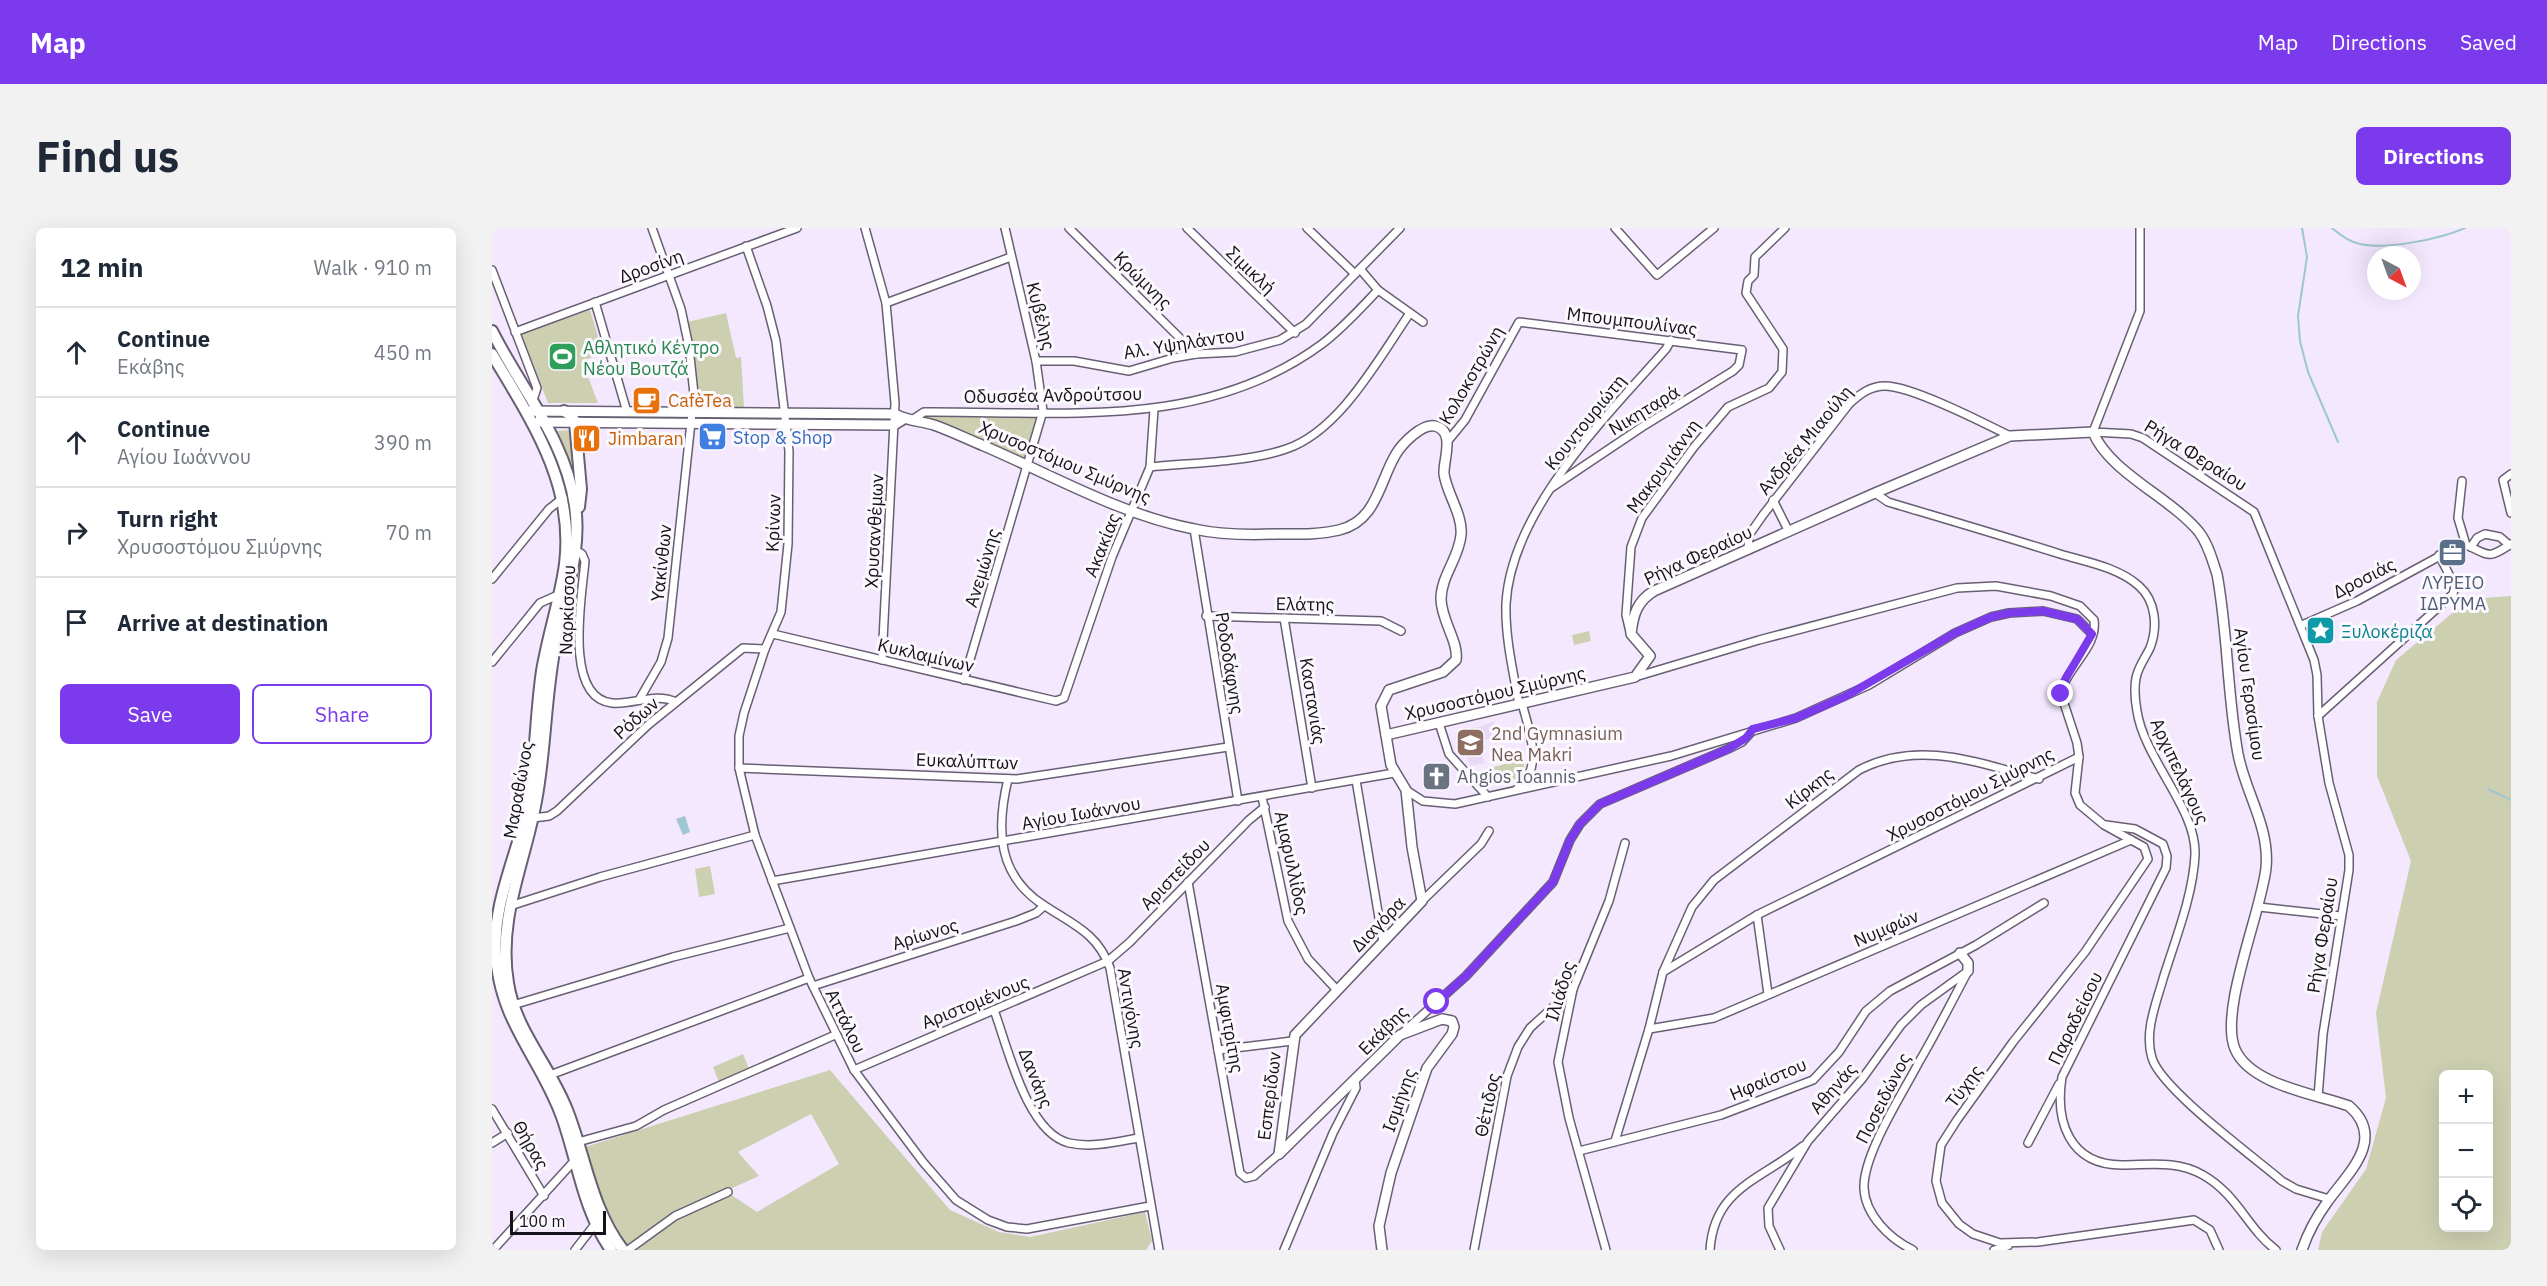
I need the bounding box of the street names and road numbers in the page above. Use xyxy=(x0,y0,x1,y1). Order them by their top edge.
street label: Σιμικλή xyxy=(1222,241,1280,299)
street label: Δροσίνη xyxy=(616,244,686,288)
street label: Κρώμνης xyxy=(1109,246,1177,314)
street label: Κυβέλης xyxy=(1021,280,1061,353)
street label: Μπουμπουλίνας xyxy=(1566,302,1699,340)
street label: Αλ. Υψηλάντου xyxy=(1122,322,1246,364)
street label: Κολοκοτρώνη xyxy=(1433,322,1509,428)
street label: Κουντουριώτη xyxy=(1539,369,1631,475)
street label: Νικηταρά xyxy=(1604,380,1684,440)
street label: Ανδρέα Μιαούλη xyxy=(1752,380,1858,500)
street label: Οδυσσέα Ανδρούτσου xyxy=(963,382,1143,408)
street label: Μακρυγιάννη xyxy=(1621,414,1705,518)
street label: Ρήγα Φεραίου xyxy=(2140,414,2252,496)
street label: Χρυσοστόμου Σμύρνης xyxy=(975,415,1155,509)
street label: Χρυσανθέμων xyxy=(860,473,888,589)
street label: Κρίνων xyxy=(760,494,786,552)
street label: Ακακίας xyxy=(1079,509,1125,581)
street label: Ρήγα Φεραίου xyxy=(1640,520,1756,590)
street label: Υακίνθων xyxy=(645,523,677,603)
street label: Ανεμώνης xyxy=(959,525,1005,610)
street label: Δροσιάς xyxy=(2329,552,2400,604)
street label: Ναρκίσσου xyxy=(554,564,580,656)
street label: Ελάτης xyxy=(1275,592,1335,616)
street label: Ροδοδάφνης xyxy=(1211,610,1249,716)
street label: Αγίου Γερασίμου xyxy=(2229,626,2271,762)
street label: Κυκλαμίνων xyxy=(875,633,977,677)
street label: Καστανιάς xyxy=(1295,656,1331,746)
street label: Χρυσοστόμου Σμύρνης xyxy=(1402,661,1588,725)
street label: Ρόδων xyxy=(609,692,663,744)
street label: Αρχιπελάγους xyxy=(2145,714,2215,828)
street label: Μαραθώνος xyxy=(498,739,538,841)
street label: Χρυσοστόμου Σμύρνης xyxy=(1882,742,2058,846)
street label: Ευκαλύπτων xyxy=(915,748,1019,774)
street label: Κίρκης xyxy=(1780,762,1838,814)
street label: Αγίου Ιωάννου xyxy=(1020,791,1142,835)
street label: Αμαρυλλίδος xyxy=(1270,809,1314,918)
street label: Αριστείδου xyxy=(1135,833,1215,915)
street label: Ρήγα Φεραίου xyxy=(2301,875,2343,995)
street label: Διαγόρα xyxy=(1346,891,1410,957)
street label: Νυμφών xyxy=(1850,904,1922,952)
street label: Αρίωνος xyxy=(889,913,961,955)
street label: Ιλιάδος xyxy=(1540,958,1580,1024)
street label: Αντιγόνης xyxy=(1113,966,1149,1050)
street label: Παραδείσου xyxy=(2043,968,2107,1068)
street label: Αριστομένους xyxy=(918,970,1032,1034)
street label: Αμφιτρίτης xyxy=(1211,981,1249,1075)
street label: Αττάλου xyxy=(821,985,871,1057)
street label: Εκάβης xyxy=(1353,1000,1413,1060)
street label: Δανάης xyxy=(1014,1045,1059,1112)
street label: Ποσειδώνος xyxy=(1850,1048,1916,1147)
street label: Εσπερίδων xyxy=(1252,1050,1286,1142)
street label: Ηφαίστου xyxy=(1726,1052,1810,1106)
street label: Αθηνάς xyxy=(1804,1057,1862,1118)
street label: Τύχης xyxy=(1940,1060,1988,1112)
street label: Ισμήνης xyxy=(1377,1065,1421,1135)
street label: Θέτιδος xyxy=(1469,1071,1505,1139)
street label: Θήρας xyxy=(508,1116,554,1174)

